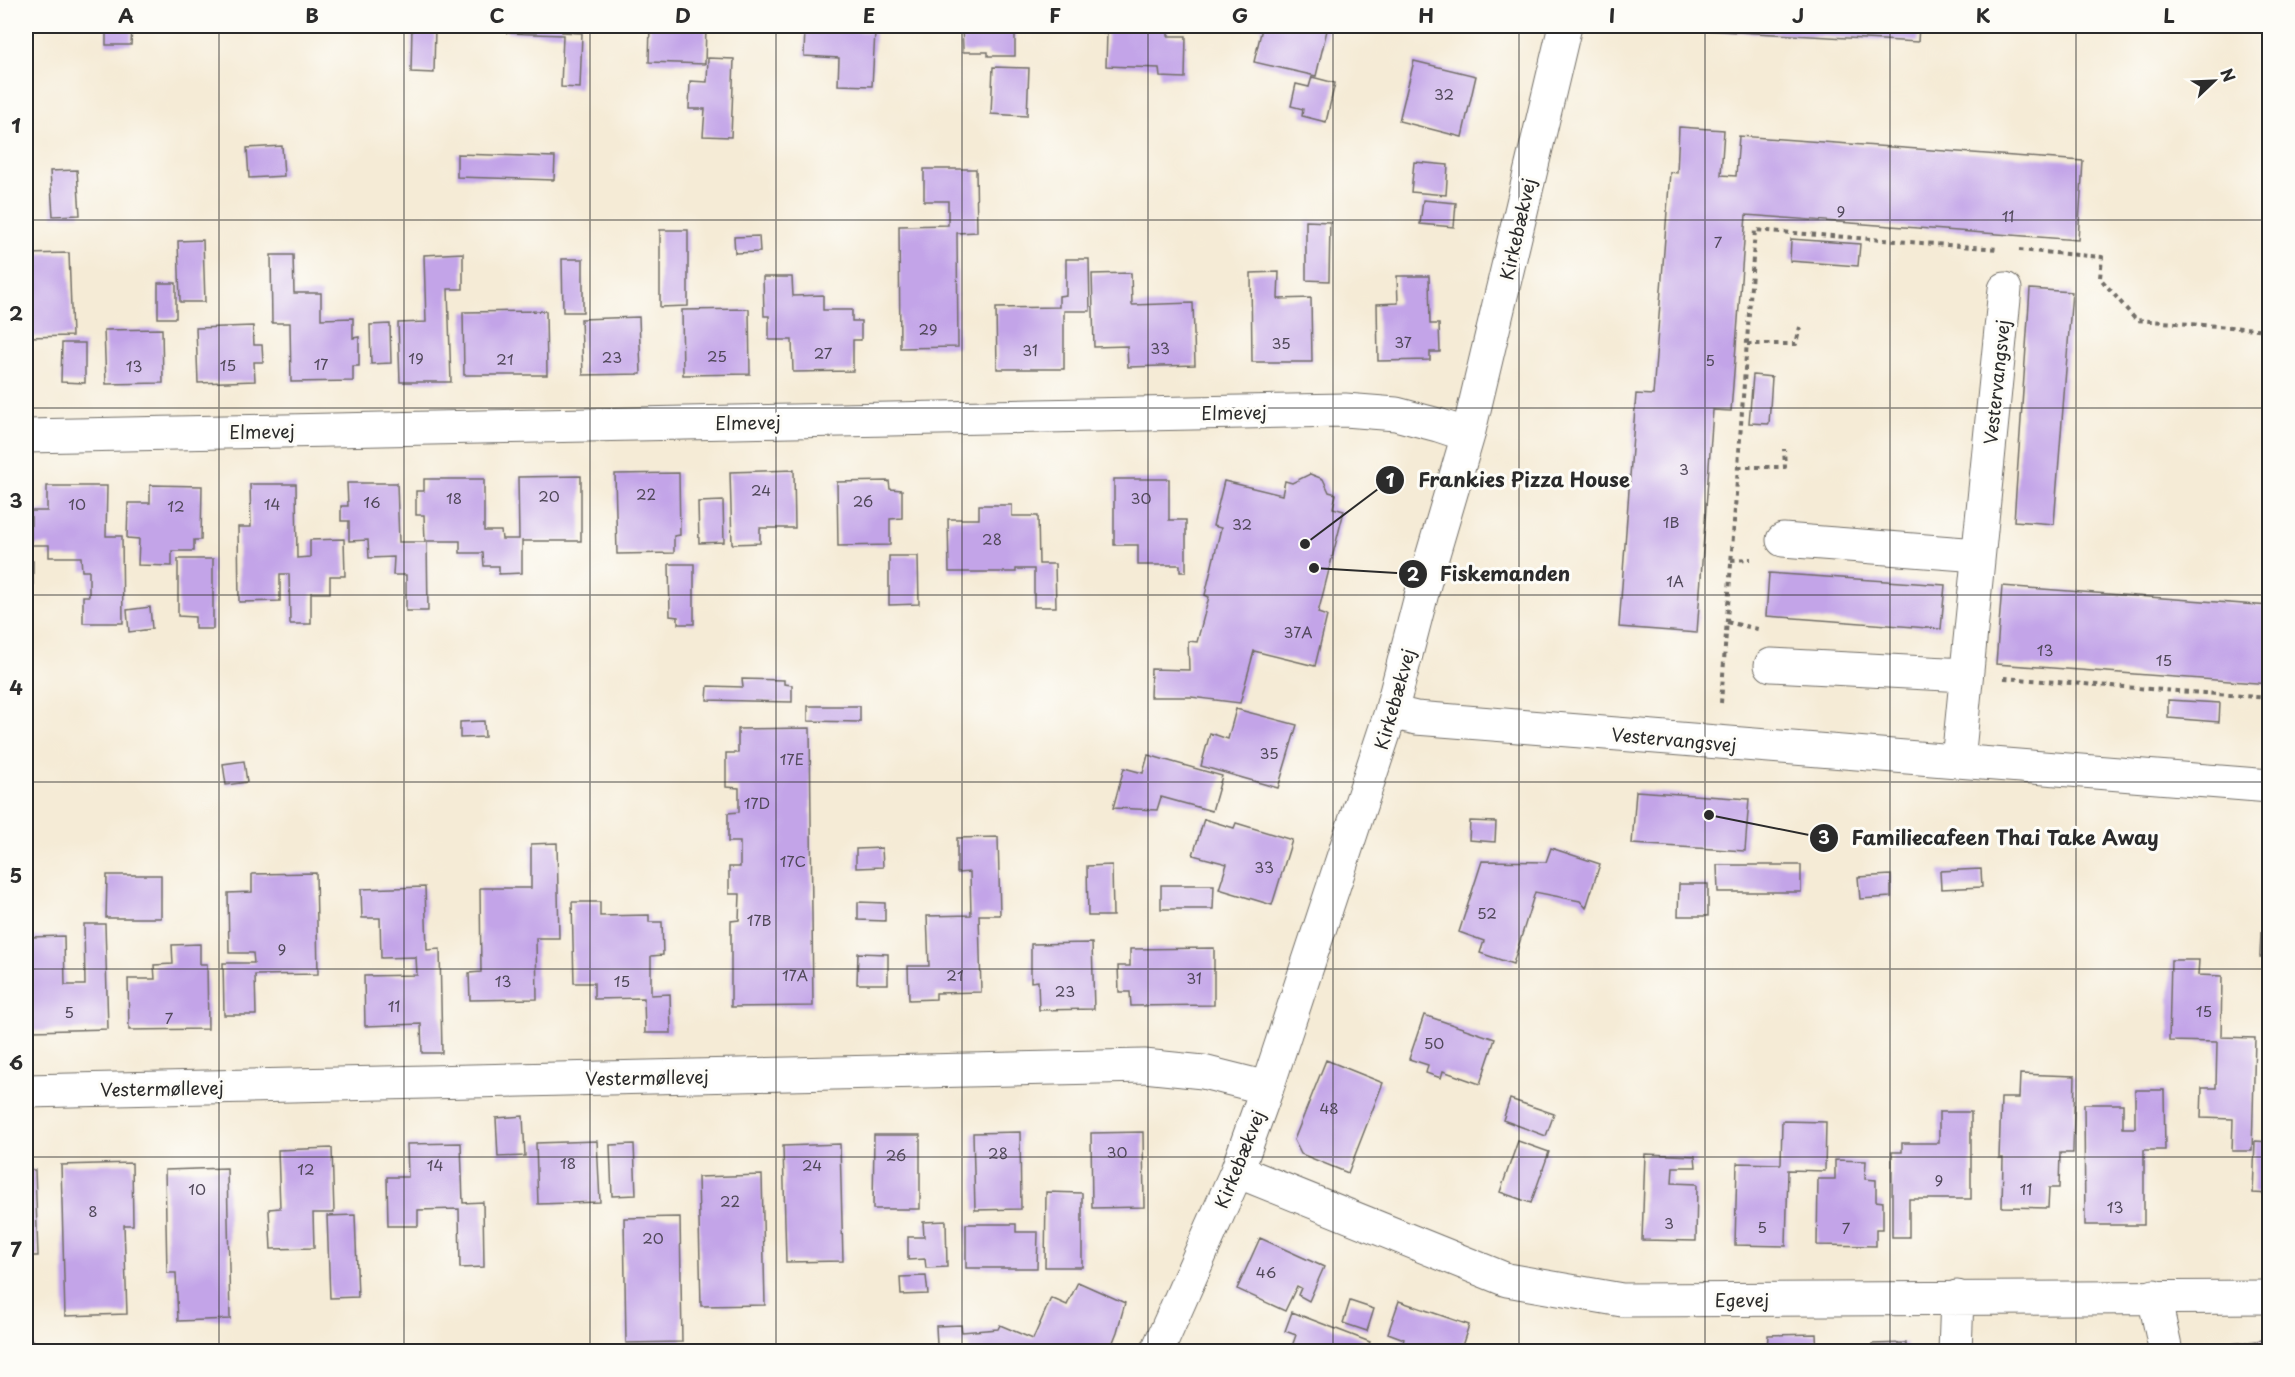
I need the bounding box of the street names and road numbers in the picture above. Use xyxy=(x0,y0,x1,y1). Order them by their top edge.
street label: Kirkebækvej xyxy=(1492,175,1542,283)
street label: Vestervangsvej xyxy=(1976,318,2016,446)
street label: Elmevej xyxy=(1201,398,1267,426)
street label: Elmevej xyxy=(715,408,781,436)
street label: Elmevej xyxy=(229,417,295,445)
street label: Kirkebækvej xyxy=(1367,645,1421,753)
street label: Vestervangsvej xyxy=(1610,720,1738,758)
street label: Vestermøllevej xyxy=(585,1062,709,1092)
street label: Vestermøllevej xyxy=(100,1073,224,1103)
street label: Kirkebækvej xyxy=(1207,1106,1271,1212)
street label: Egevej xyxy=(1715,1286,1769,1313)

